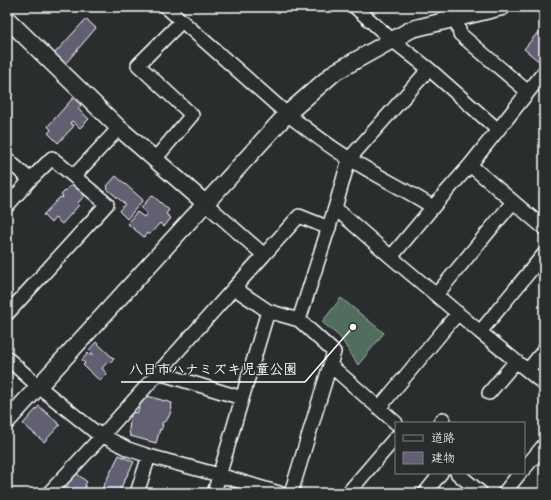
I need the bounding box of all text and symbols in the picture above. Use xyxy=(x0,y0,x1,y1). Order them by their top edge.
callout: 八日市ハナミズキ児童公園 xyxy=(121,356,305,382)
text: 八日市ハナミズキ児童公園 xyxy=(129,361,297,378)
legend xyxy=(395,422,525,474)
text: 道路 xyxy=(431,431,455,446)
text: 建物 xyxy=(431,451,455,466)

